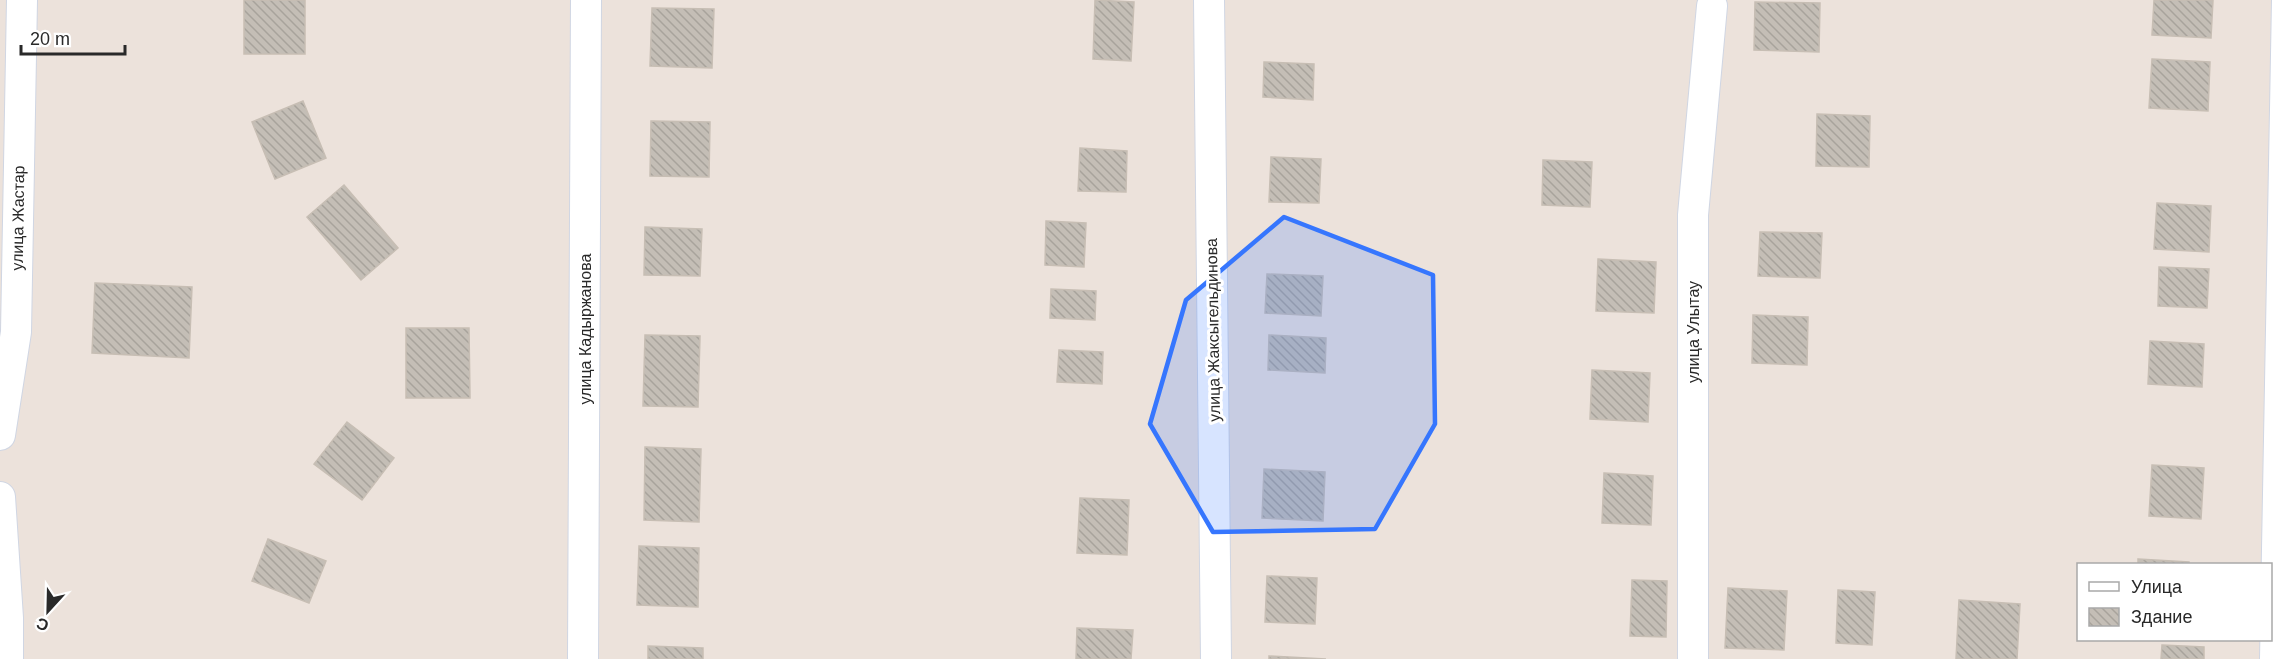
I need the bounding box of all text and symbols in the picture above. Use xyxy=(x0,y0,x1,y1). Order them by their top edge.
scale bar xyxy=(21,18,124,56)
text: 20 m xyxy=(30,29,70,49)
street label: улица Жастар xyxy=(9,165,27,271)
street label: улица Жаксыгельдинова xyxy=(1203,238,1223,422)
street label: улица Кадыржанова xyxy=(577,253,594,404)
street label: улица Улытау xyxy=(1685,281,1702,383)
legend xyxy=(2077,563,2272,641)
text: Улица xyxy=(2131,577,2183,597)
north arrow xyxy=(18,581,78,641)
text: Здание xyxy=(2131,607,2192,627)
text: С xyxy=(34,614,51,634)

